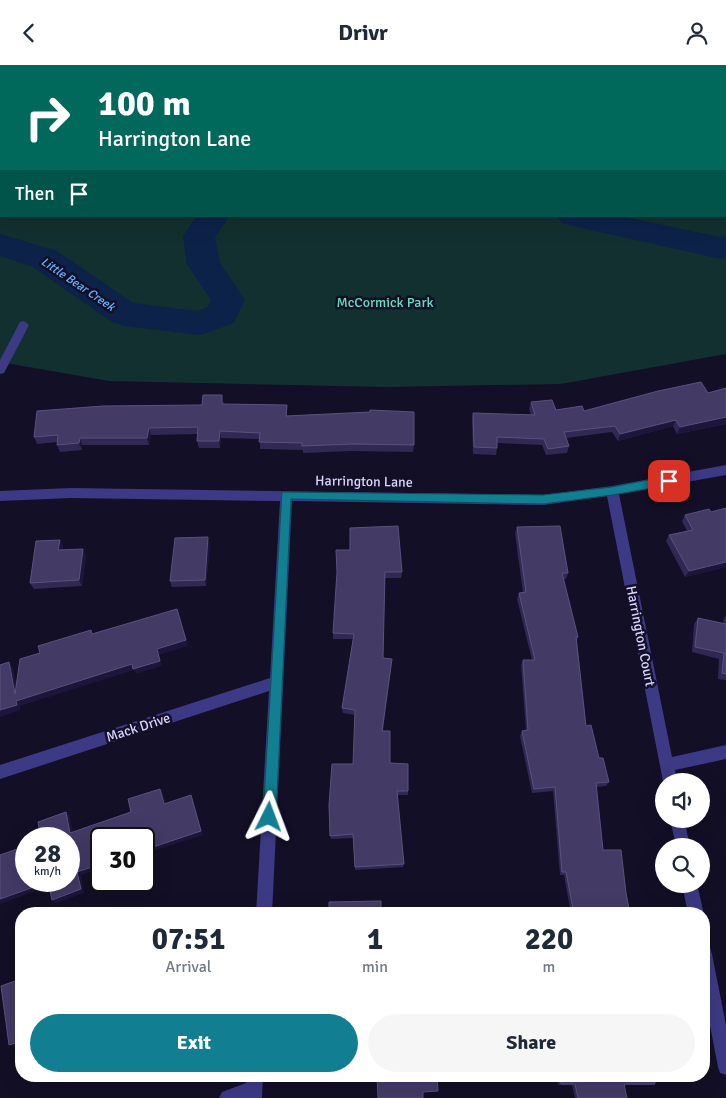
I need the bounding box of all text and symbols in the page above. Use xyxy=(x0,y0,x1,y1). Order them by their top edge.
icon: back xyxy=(15,19,43,47)
text: Drivr xyxy=(338,19,388,46)
icon: person xyxy=(683,19,711,47)
text: 100 m xyxy=(98,82,191,125)
icon: right xyxy=(15,85,80,150)
text: Harrington Lane xyxy=(98,125,251,152)
icon: arrive xyxy=(65,180,93,208)
text: Then xyxy=(15,182,55,206)
water label: Little Bear Creek xyxy=(38,254,118,315)
park label: McCormick Park xyxy=(336,294,434,311)
pin xyxy=(648,460,690,502)
icon: arrive xyxy=(655,467,683,495)
street label: Harrington Lane xyxy=(315,472,413,491)
street label: Harrington Court xyxy=(622,584,659,688)
street label: Mack Drive xyxy=(104,709,172,746)
map controls xyxy=(655,773,710,893)
button: sound xyxy=(655,773,710,828)
position arrow xyxy=(242,790,294,842)
speed limit sign: 30 xyxy=(90,827,155,892)
text: 28 xyxy=(34,838,61,869)
button: search xyxy=(655,838,710,893)
text: km/h xyxy=(34,864,61,879)
text: 07:51 xyxy=(152,921,225,958)
text: 1 xyxy=(367,921,383,958)
text: 220 xyxy=(525,921,573,958)
text: Arrival xyxy=(165,957,212,977)
text: min xyxy=(362,957,388,977)
text: m xyxy=(543,957,555,977)
button: Exit xyxy=(30,1014,358,1072)
button: Share xyxy=(368,1014,695,1072)

